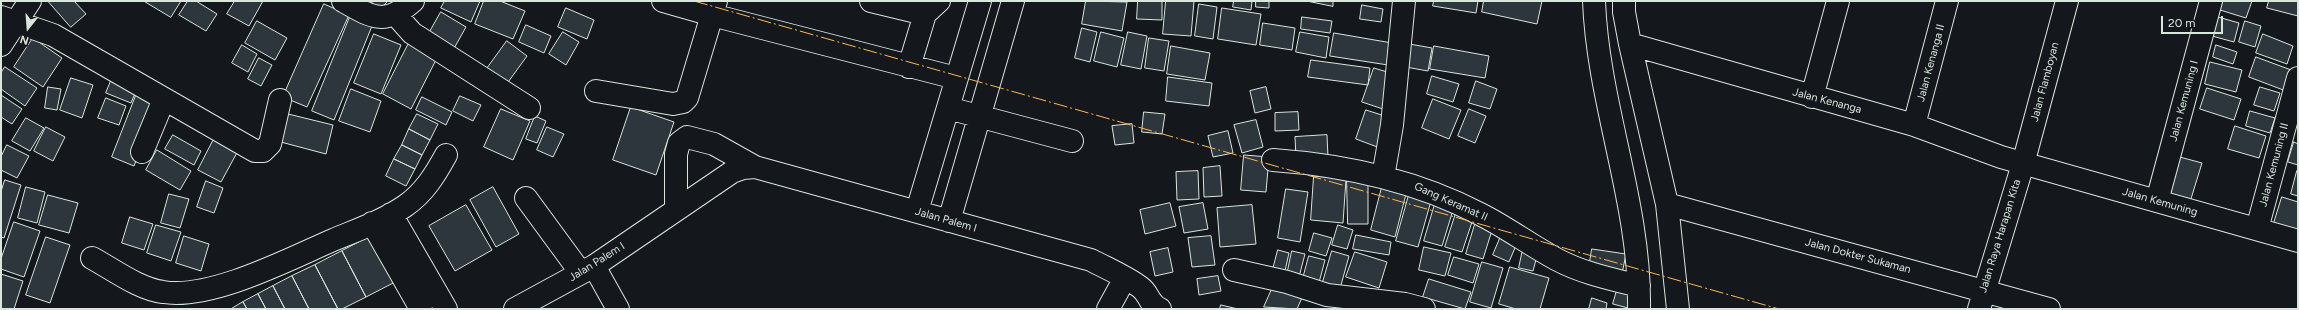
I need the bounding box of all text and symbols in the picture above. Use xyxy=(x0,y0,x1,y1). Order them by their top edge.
north arrow xyxy=(8,8,48,48)
scale bar xyxy=(2163,8,2225,34)
text: 20 m xyxy=(2168,16,2196,30)
street label: Jalan Kenanga II xyxy=(1914,23,1948,103)
text: N xyxy=(18,32,30,47)
street label: Jalan Flamboyan xyxy=(2028,41,2062,123)
street label: Jalan Kemuning I xyxy=(2167,59,2201,143)
street label: Jalan Kenanga xyxy=(1791,85,1863,117)
street label: Jalan Kemuning II xyxy=(2256,122,2292,208)
street label: Jalan Raya Harapan Kita xyxy=(1976,178,2024,294)
street label: Gang Keramat II xyxy=(1412,180,1490,224)
street label: Jalan Kemuning xyxy=(2121,185,2199,219)
street label: Jalan Palem I xyxy=(914,205,978,235)
street label: Jalan Dokter Sukaman xyxy=(1804,236,1912,276)
street label: Jalan Palem I xyxy=(567,240,627,284)

